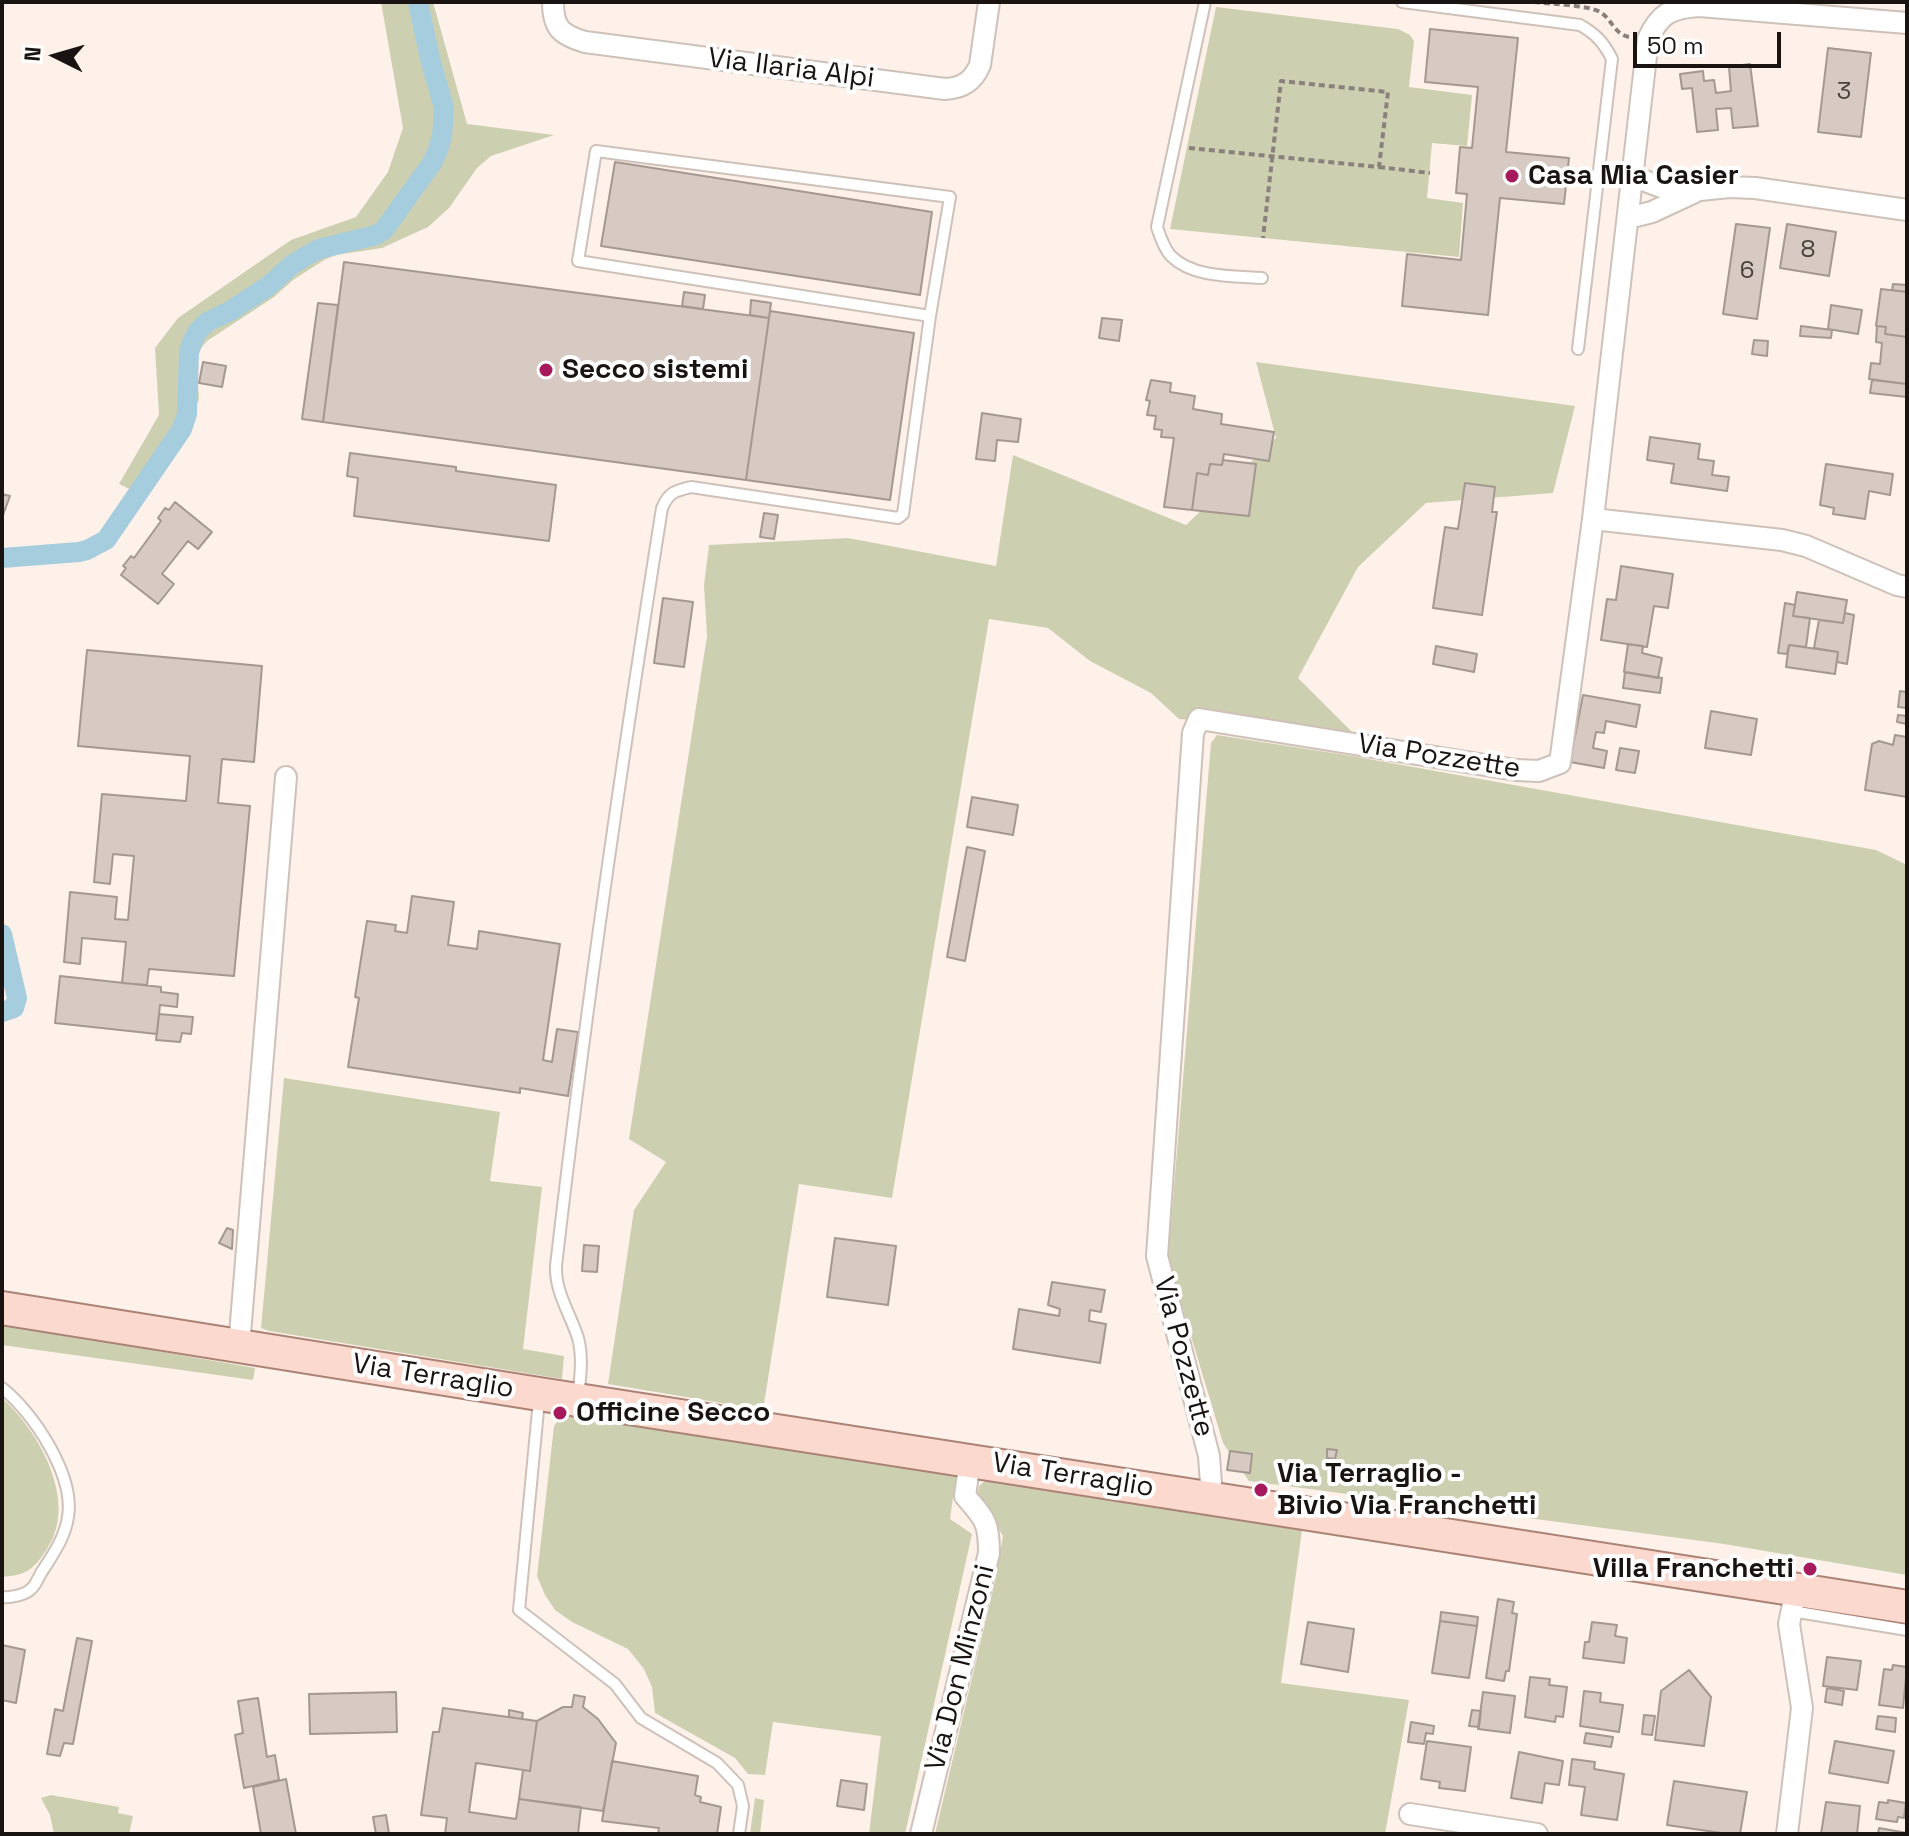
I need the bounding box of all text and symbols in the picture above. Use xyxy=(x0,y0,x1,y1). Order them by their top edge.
north arrow xyxy=(16,16,96,96)
scale bar xyxy=(1637,16,1785,66)
text: 50 m xyxy=(1647,30,1704,61)
street label: Via Ilaria Alpi xyxy=(706,42,876,96)
text: N xyxy=(18,45,47,62)
house number: 3 xyxy=(1837,78,1851,106)
place label: Casa Mia Casier xyxy=(1528,159,1739,193)
marker: Casa Mia Casier xyxy=(1503,167,1521,185)
house number: 8 xyxy=(1801,236,1815,264)
house number: 6 xyxy=(1740,257,1754,285)
place label: Secco sistemi xyxy=(562,353,748,387)
marker: Secco sistemi xyxy=(537,361,555,379)
street label: Via Pozzette xyxy=(1355,728,1523,786)
street label: Via Pozzette xyxy=(1146,1273,1220,1441)
street label: Via Terraglio xyxy=(350,1348,516,1406)
place label: Officine Secco xyxy=(576,1396,770,1430)
marker: Officine Secco xyxy=(551,1404,569,1422)
street label: Via Terraglio xyxy=(990,1447,1156,1505)
place label: Via Terraglio - Bivio Via Franchetti xyxy=(1277,1457,1536,1523)
marker: Via Terraglio - Bivio Via Franchetti xyxy=(1252,1481,1270,1499)
place label: Villa Franchetti xyxy=(1593,1552,1794,1586)
marker: Villa Franchetti xyxy=(1801,1560,1819,1578)
street label: Via Don Minzoni xyxy=(919,1561,1003,1775)

